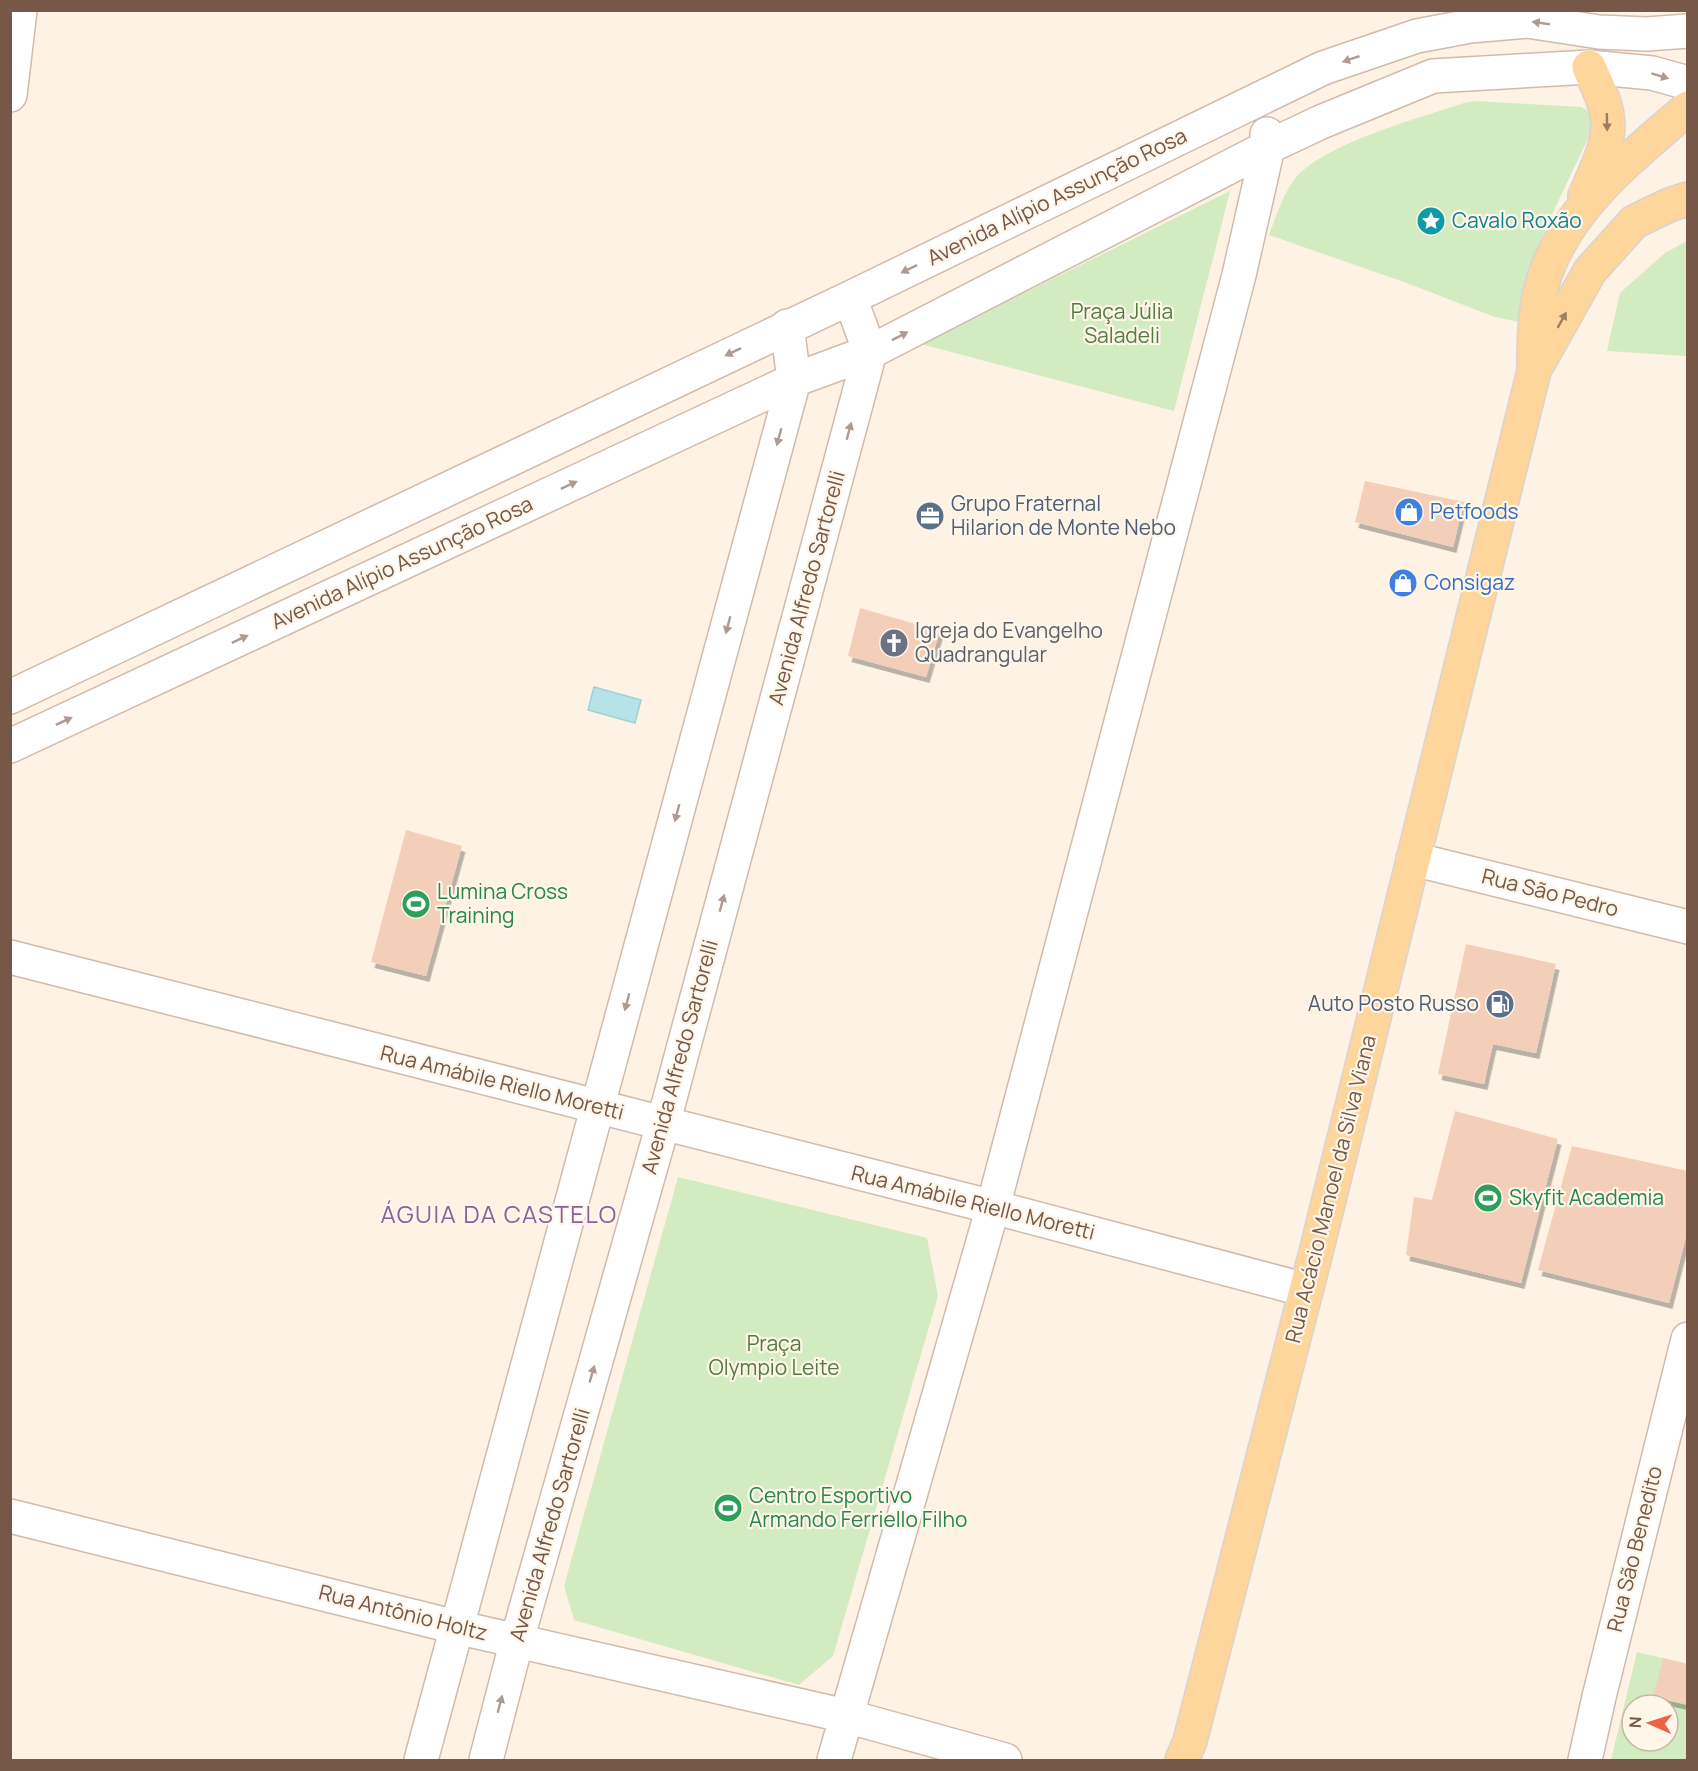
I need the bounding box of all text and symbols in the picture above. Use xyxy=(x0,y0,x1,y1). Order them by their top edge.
one-way arrow xyxy=(1531,19,1550,28)
one-way arrow xyxy=(1342,54,1360,64)
one-way arrow xyxy=(1651,71,1669,81)
one-way arrow xyxy=(1602,113,1612,132)
street label: Avenida Alípio Assunção Rosa xyxy=(922,121,1191,271)
place icon: Cavalo Roxão xyxy=(1415,205,1447,237)
place label: Cavalo Roxão xyxy=(1452,206,1582,234)
one-way arrow xyxy=(901,264,918,274)
park label: Praça Júlia Saladeli xyxy=(1071,297,1173,349)
one-way arrow xyxy=(1557,311,1567,328)
one-way arrow xyxy=(892,331,909,341)
one-way arrow xyxy=(725,348,742,357)
one-way arrow xyxy=(844,422,854,440)
one-way arrow xyxy=(774,428,783,446)
street label: Avenida Alfredo Sartorelli xyxy=(761,467,851,708)
one-way arrow xyxy=(561,481,578,490)
street label: Avenida Alípio Assunção Rosa xyxy=(266,489,537,635)
place label: Grupo Fraternal Hilarion de Monte Nebo xyxy=(951,489,1176,541)
shop icon: Petfoods xyxy=(1393,496,1425,528)
place label: Petfoods xyxy=(1430,497,1519,525)
office icon: Grupo Fraternal Hilarion de Monte Nebo xyxy=(914,500,946,532)
shop icon: Consigaz xyxy=(1387,567,1419,599)
place label: Consigaz xyxy=(1424,568,1515,596)
one-way arrow xyxy=(723,616,733,634)
place label: Igreja do Evangelho Quadrangular xyxy=(915,616,1103,668)
church icon: Igreja do Evangelho Quadrangular xyxy=(878,627,910,659)
one-way arrow xyxy=(232,634,249,643)
one-way arrow xyxy=(55,716,72,725)
one-way arrow xyxy=(672,804,682,822)
street label: Rua São Pedro xyxy=(1479,862,1622,923)
place label: Lumina Cross Training xyxy=(437,877,568,929)
sports icon: Lumina Cross Training xyxy=(400,888,432,920)
one-way arrow xyxy=(718,894,727,912)
street label: Avenida Alfredo Sartorelli xyxy=(634,936,724,1177)
fuel station icon: Auto Posto Russo xyxy=(1484,988,1516,1020)
place label: Auto Posto Russo xyxy=(1308,989,1479,1017)
one-way arrow xyxy=(621,992,631,1011)
street label: Rua Acácio Manoel da Silva Viana xyxy=(1278,1032,1382,1346)
street label: Rua Amábile Riello Moretti xyxy=(378,1038,627,1126)
street label: Rua Amábile Riello Moretti xyxy=(849,1158,1098,1246)
sports icon: Skyfit Academia xyxy=(1472,1182,1504,1214)
place label: Skyfit Academia xyxy=(1509,1183,1664,1211)
district label: ÁGUIA DA CASTELO xyxy=(380,1197,618,1230)
park label: Praça Olympio Leite xyxy=(708,1329,840,1381)
one-way arrow xyxy=(588,1365,597,1383)
street label: Avenida Alfredo Sartorelli xyxy=(502,1405,596,1645)
street label: Rua São Benedito xyxy=(1600,1463,1668,1635)
place label: Centro Esportivo Armando Ferriello Filho xyxy=(749,1481,967,1533)
sports icon: Centro Esportivo Armando Ferriello Filho xyxy=(712,1492,744,1524)
street label: Rua Antônio Holtz xyxy=(316,1578,491,1647)
north arrow xyxy=(1620,1693,1680,1753)
one-way arrow xyxy=(496,1695,506,1713)
text: N xyxy=(1624,1716,1646,1729)

